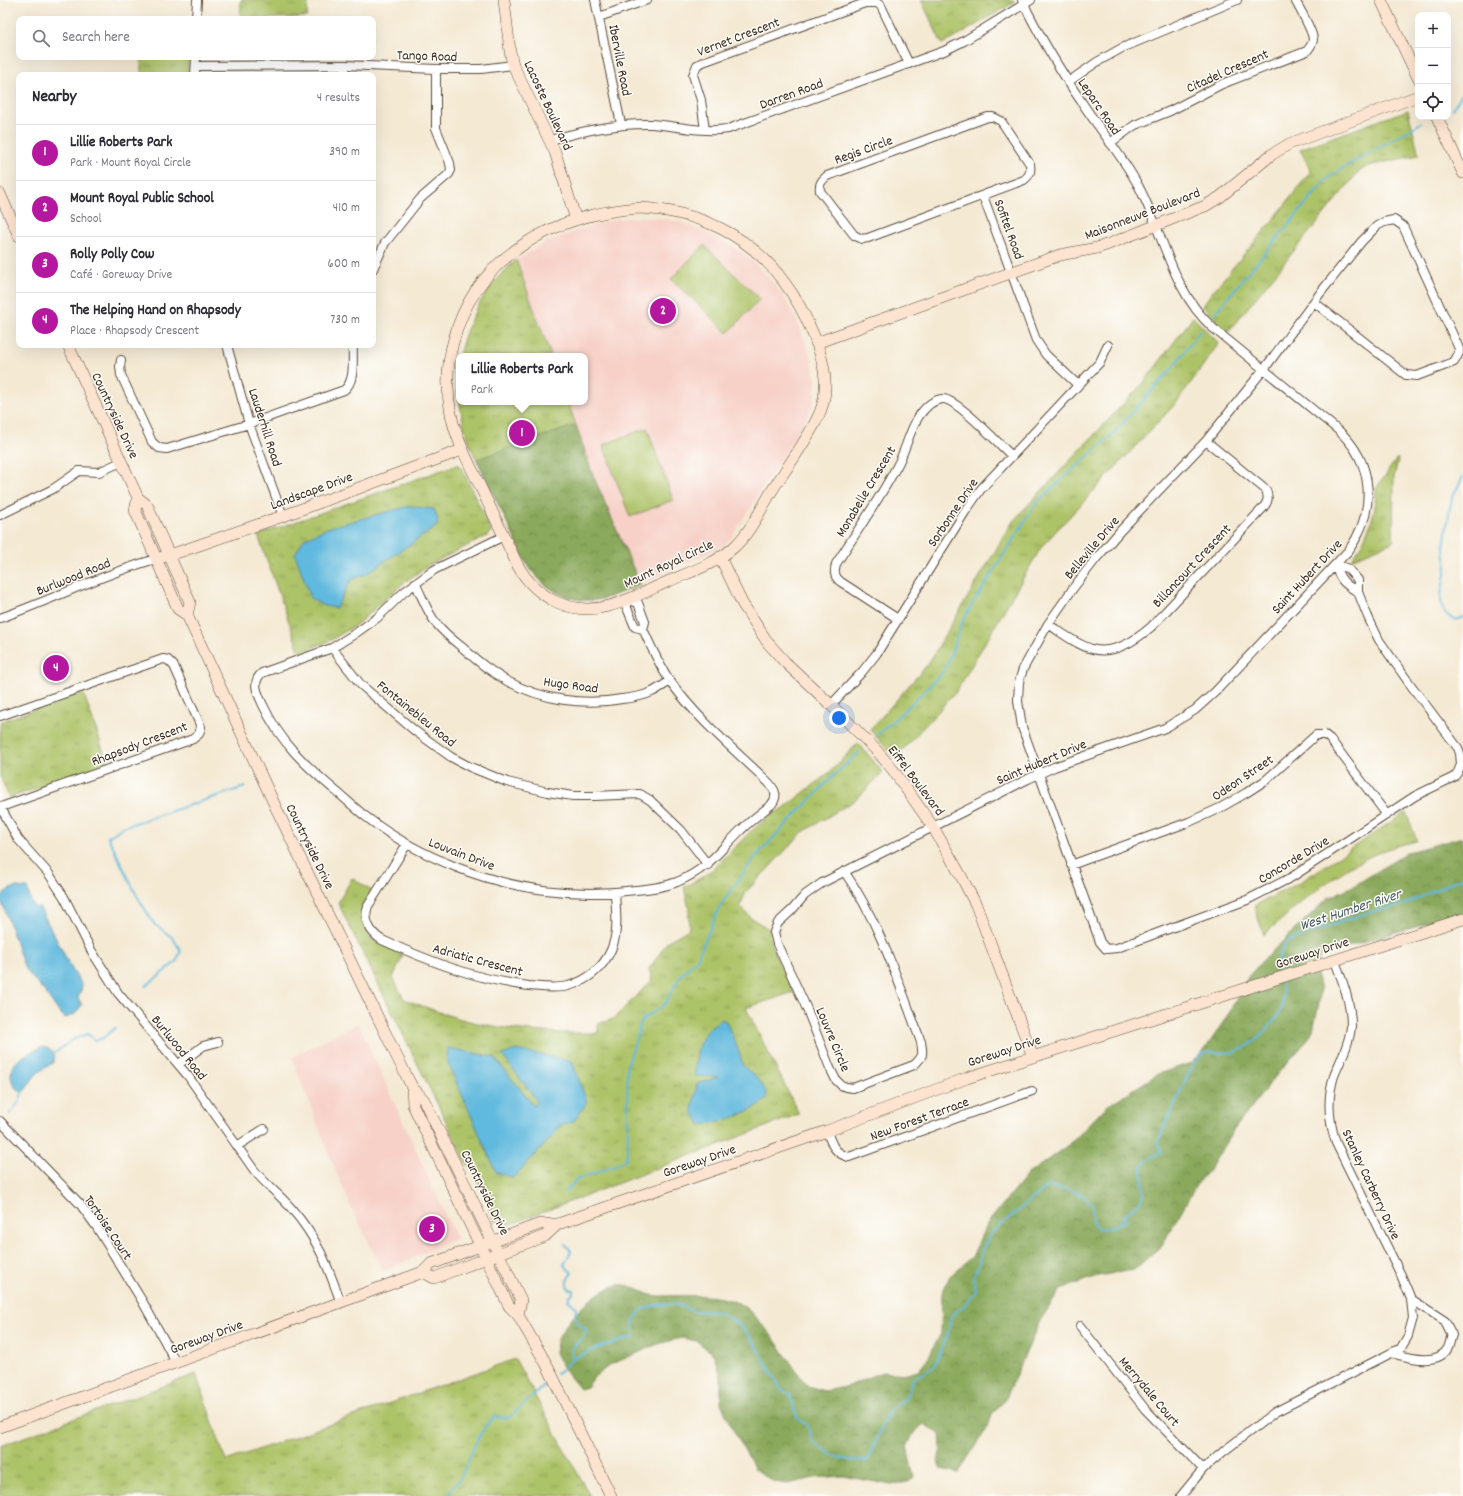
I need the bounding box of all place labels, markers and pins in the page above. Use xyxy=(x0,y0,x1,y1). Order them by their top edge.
pin: 2 xyxy=(650,296,676,326)
pin: 1 xyxy=(509,418,535,448)
pin: 4 xyxy=(43,653,69,683)
pin: 3 xyxy=(419,1214,445,1244)

